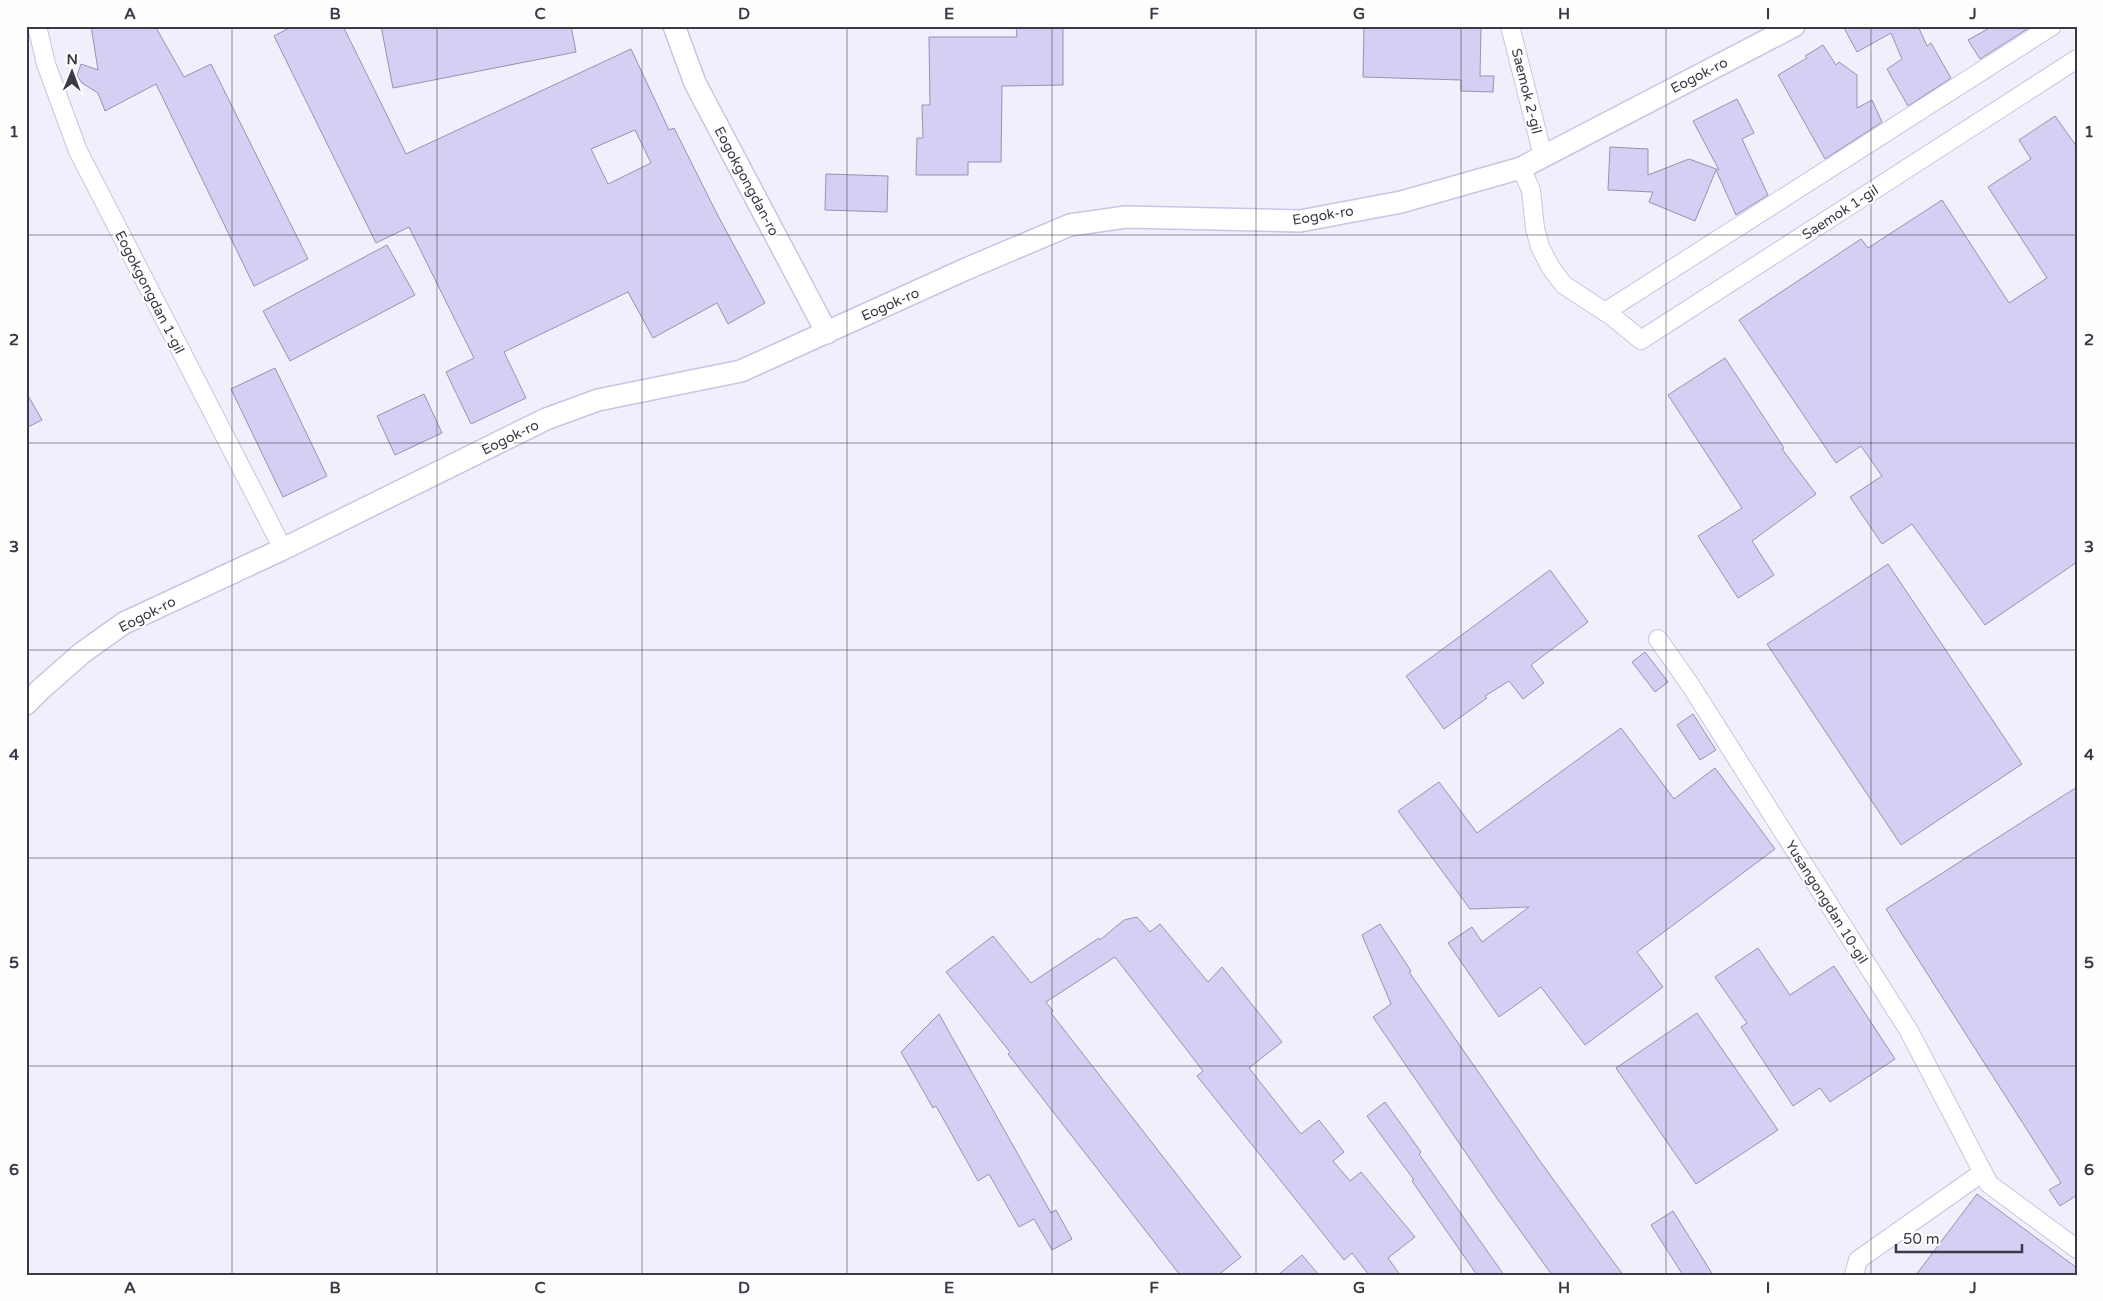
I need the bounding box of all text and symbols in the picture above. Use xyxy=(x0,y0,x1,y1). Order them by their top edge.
text: A xyxy=(124,4,136,24)
text: B xyxy=(329,4,341,24)
text: C xyxy=(534,4,546,24)
text: D xyxy=(738,4,750,24)
text: E xyxy=(944,4,954,24)
text: F xyxy=(1149,4,1159,24)
text: G xyxy=(1353,4,1365,24)
text: H xyxy=(1558,4,1570,24)
text: I xyxy=(1766,4,1770,24)
text: J xyxy=(1968,4,1977,24)
street label: Saemok 2-gil xyxy=(1508,47,1545,136)
north arrow xyxy=(48,48,98,98)
text: N xyxy=(66,51,78,68)
street label: Eogok-ro xyxy=(1668,54,1731,97)
text: 1 xyxy=(9,122,19,142)
text: 1 xyxy=(2084,122,2094,142)
street label: Eogokgongdan-ro xyxy=(711,124,783,239)
street label: Saemok 1-gil xyxy=(1799,181,1882,243)
street label: Eogok-ro xyxy=(1291,202,1355,229)
street label: Eogokgongdan 1-gil xyxy=(111,228,188,357)
street label: Eogok-ro xyxy=(859,284,922,325)
text: 2 xyxy=(9,330,19,350)
text: 2 xyxy=(2084,330,2094,350)
street label: Eogok-ro xyxy=(479,416,542,459)
text: 3 xyxy=(9,537,19,557)
text: 3 xyxy=(2084,537,2094,557)
street label: Eogok-ro xyxy=(116,593,179,636)
text: 4 xyxy=(9,745,19,765)
text: 4 xyxy=(2084,745,2094,765)
street label: Yusangongdan 10-gil xyxy=(1782,837,1871,967)
text: 5 xyxy=(9,953,19,973)
text: 5 xyxy=(2084,953,2094,973)
text: 6 xyxy=(9,1160,19,1180)
text: 6 xyxy=(2084,1160,2094,1180)
scale bar xyxy=(1896,1221,2022,1253)
text: 50 m xyxy=(1903,1230,1940,1248)
text: A xyxy=(124,1278,136,1298)
text: B xyxy=(329,1278,341,1298)
text: C xyxy=(534,1278,546,1298)
text: D xyxy=(738,1278,750,1298)
text: E xyxy=(944,1278,954,1298)
text: F xyxy=(1149,1278,1159,1298)
text: G xyxy=(1353,1278,1365,1298)
text: H xyxy=(1558,1278,1570,1298)
text: I xyxy=(1766,1278,1770,1298)
text: J xyxy=(1968,1278,1977,1298)

